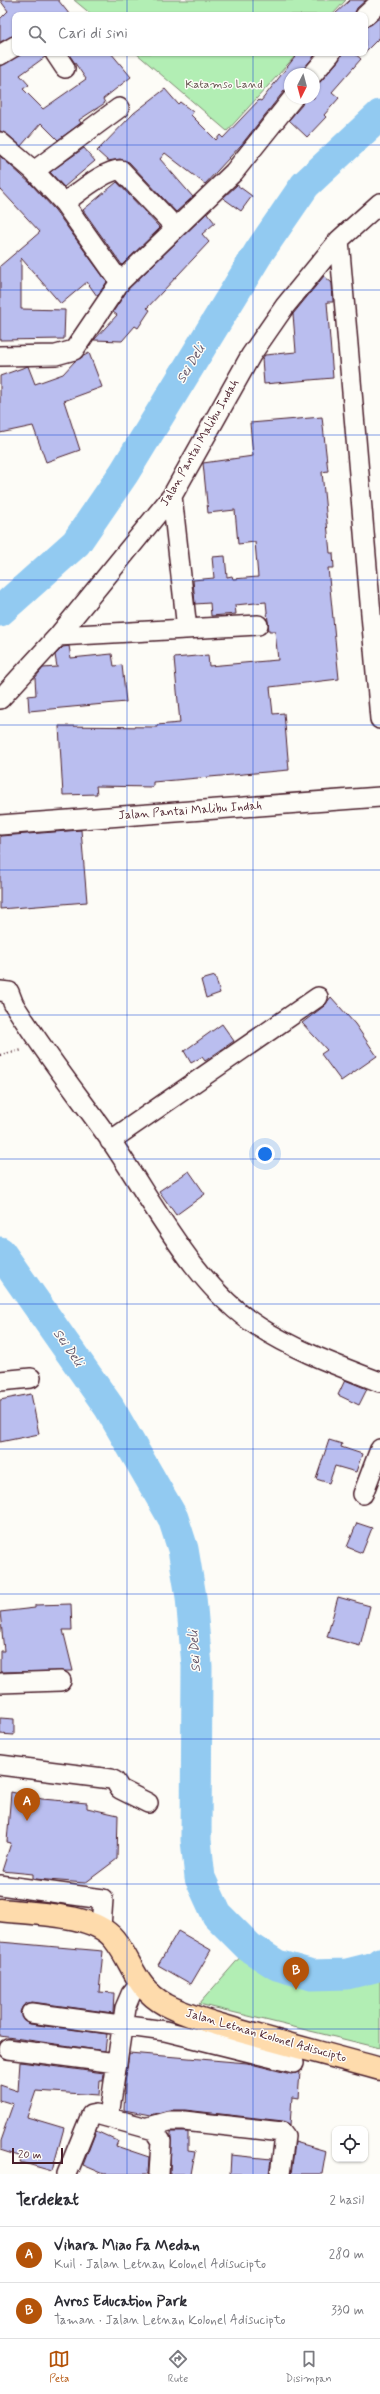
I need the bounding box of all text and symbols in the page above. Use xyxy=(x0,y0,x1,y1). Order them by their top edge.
search box xyxy=(12,12,368,56)
icon: search xyxy=(26,23,48,45)
text: Cari di sini xyxy=(58,24,128,44)
north arrow xyxy=(284,68,320,104)
park label: Katamso Land xyxy=(185,77,263,93)
water label: Sei Deli xyxy=(173,340,210,386)
street label: Jalan Pantai Malibu Indah xyxy=(157,377,243,509)
street label: Jalan Pantai Malibu Indah xyxy=(118,798,262,824)
your location xyxy=(255,1144,275,1164)
water label: Sei Deli xyxy=(49,1326,88,1372)
water label: Sei Deli xyxy=(185,1627,205,1673)
pin: A xyxy=(14,1788,40,1821)
pin: B xyxy=(283,1957,309,1990)
street label: Jalan Letnan Kolonel Adisucipto xyxy=(184,2005,349,2067)
map controls xyxy=(332,2126,368,2162)
button: locate xyxy=(332,2126,368,2162)
scale bar xyxy=(12,2146,63,2165)
text: 20 m xyxy=(18,2148,41,2162)
text: Terdekat xyxy=(16,2189,79,2211)
text: 2 hasil xyxy=(330,2192,364,2209)
text: Vihara Miao Fa Medan xyxy=(54,2236,200,2256)
text: A xyxy=(25,2246,33,2263)
text: 280 m xyxy=(329,2246,364,2263)
text: Kuil · Jalan Letnan Kolonel Adisucipto xyxy=(54,2256,266,2273)
text: Avros Education Park xyxy=(54,2292,187,2312)
text: B xyxy=(25,2302,33,2319)
text: 330 m xyxy=(331,2302,364,2319)
text: Taman · Jalan Letnan Kolonel Adisucipto xyxy=(54,2312,286,2329)
tab: Peta xyxy=(48,2348,70,2386)
tab: Rute xyxy=(167,2348,189,2386)
tab: Disimpan xyxy=(285,2348,332,2386)

